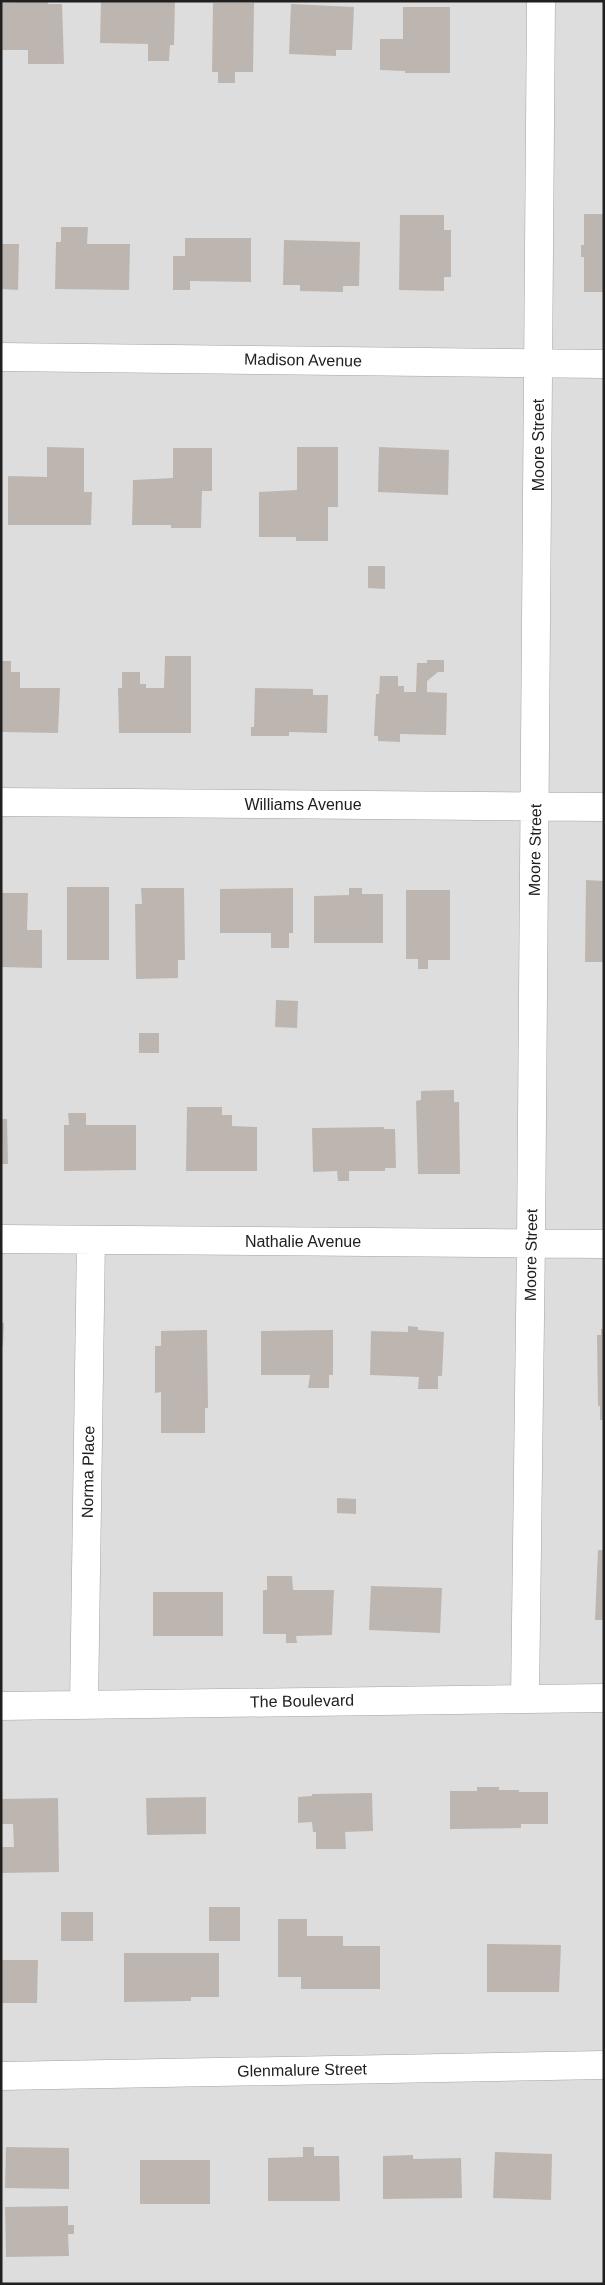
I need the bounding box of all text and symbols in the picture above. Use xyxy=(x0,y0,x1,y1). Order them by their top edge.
street label: Madison Avenue xyxy=(244,350,362,370)
street label: Moore Street xyxy=(530,398,547,491)
street label: Williams Avenue xyxy=(244,796,362,813)
street label: Moore Street xyxy=(526,803,544,896)
street label: Moore Street xyxy=(522,1208,540,1301)
street label: Nathalie Avenue xyxy=(245,1233,361,1250)
street label: Norma Place xyxy=(79,1426,97,1518)
street label: The Boulevard xyxy=(250,1692,354,1710)
street label: Glenmalure Street xyxy=(237,2060,368,2080)

